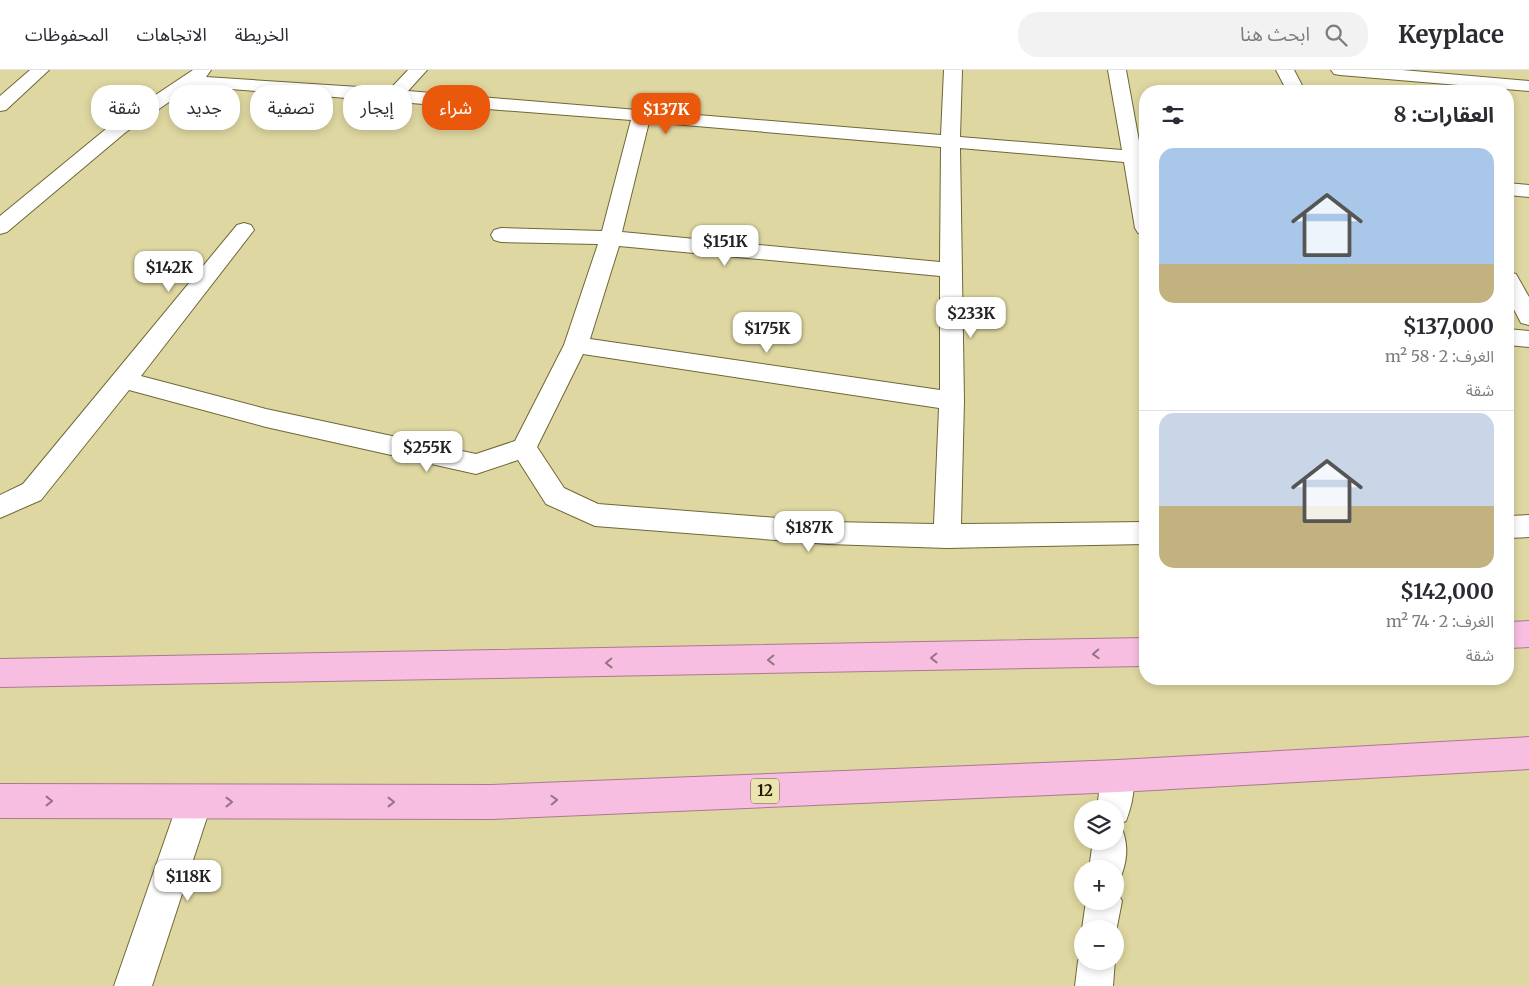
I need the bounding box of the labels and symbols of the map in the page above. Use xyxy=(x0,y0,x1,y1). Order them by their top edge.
pin: $137K xyxy=(631,92,701,135)
pin: $151K xyxy=(690,224,760,267)
pin: $142K xyxy=(134,250,204,293)
pin: $233K xyxy=(936,296,1006,339)
pin: $175K xyxy=(732,312,802,354)
pin: $255K xyxy=(392,430,462,473)
pin: $187K xyxy=(774,510,844,553)
one-way arrow xyxy=(1092,649,1100,660)
one-way arrow xyxy=(930,653,938,663)
one-way arrow xyxy=(767,655,775,666)
one-way arrow xyxy=(605,658,612,668)
road number: 12 xyxy=(751,778,779,804)
one-way arrow xyxy=(550,794,558,805)
one-way arrow xyxy=(45,796,53,806)
one-way arrow xyxy=(225,797,233,807)
one-way arrow xyxy=(388,797,395,807)
pin: $118K xyxy=(153,860,223,902)

